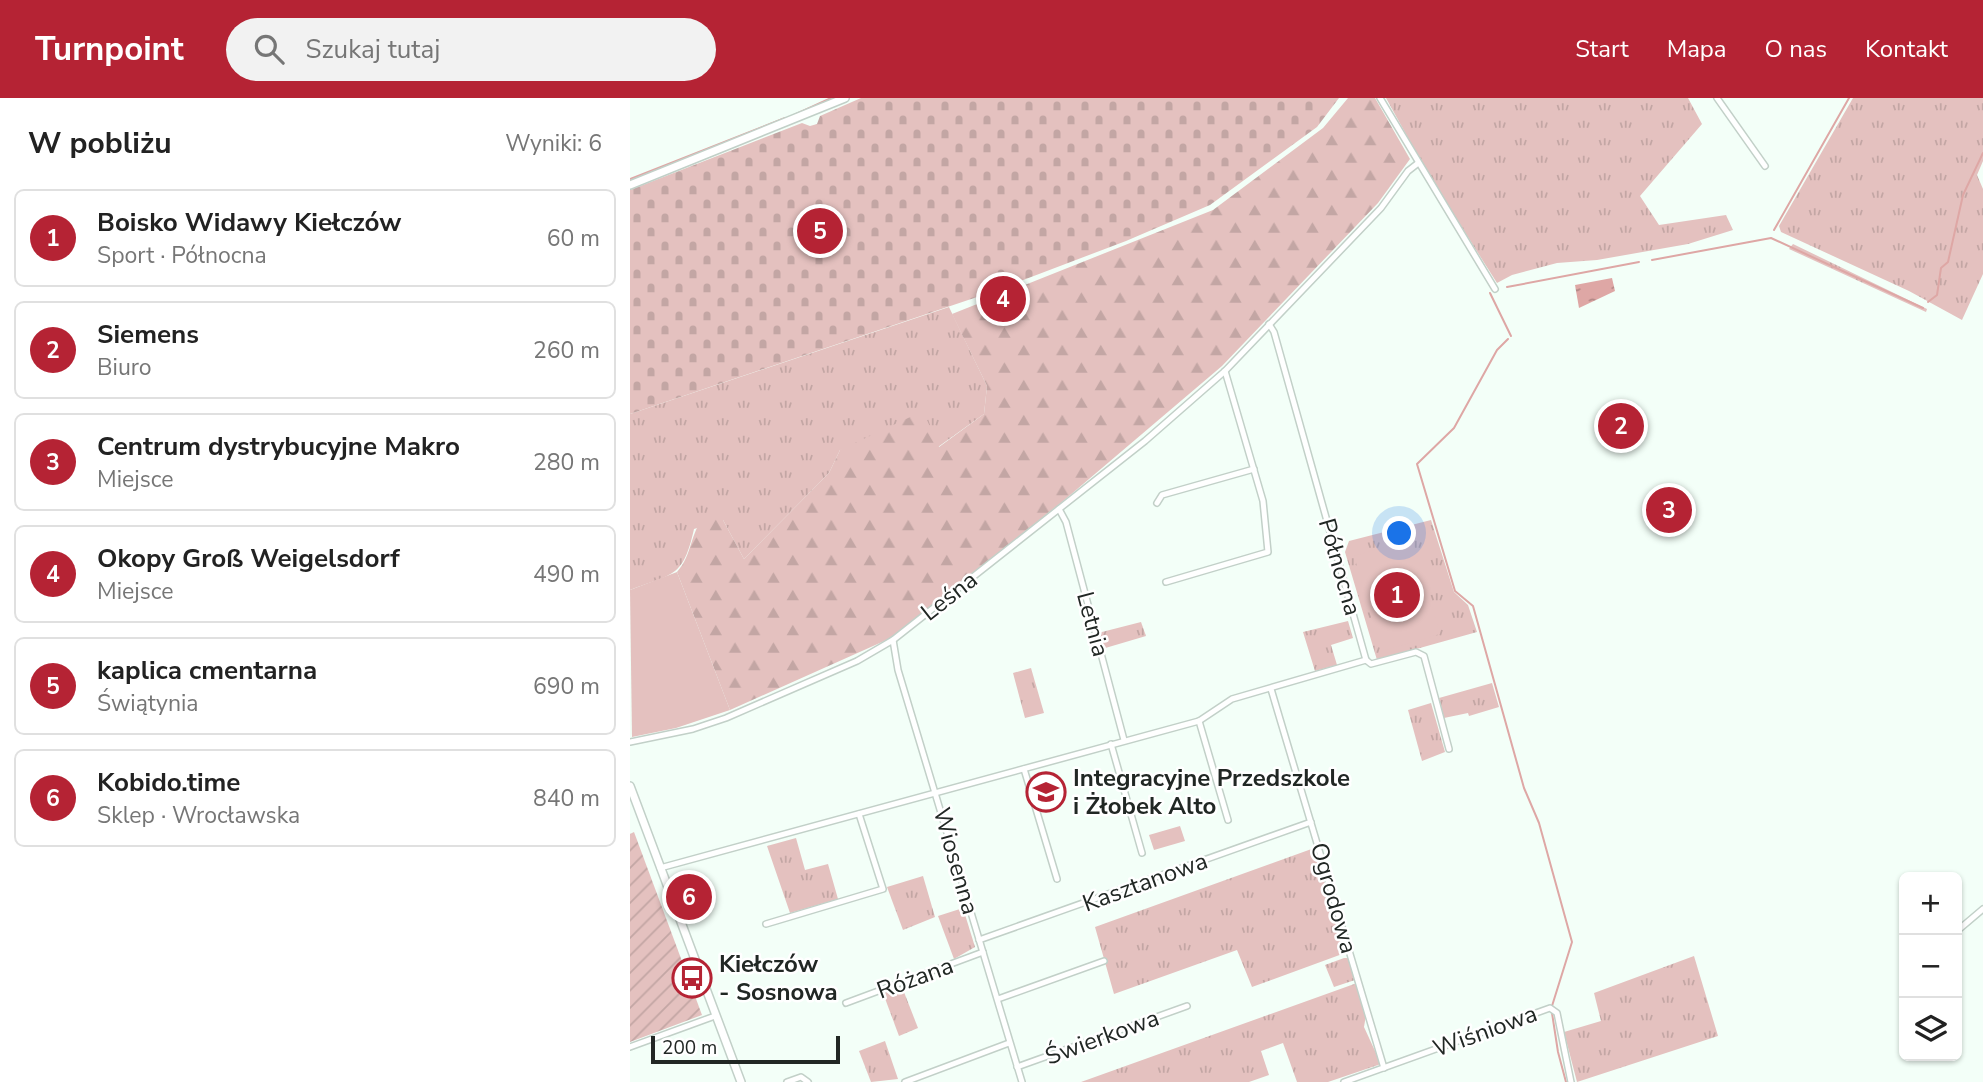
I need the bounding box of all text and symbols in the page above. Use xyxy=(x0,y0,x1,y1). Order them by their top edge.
search box xyxy=(226,18,716,81)
text: Turnpoint xyxy=(35,27,184,72)
icon: search xyxy=(250,30,288,68)
text: Szukaj tutaj xyxy=(306,32,440,67)
text: Start xyxy=(1575,33,1629,65)
text: Mapa xyxy=(1667,33,1727,65)
text: O nas xyxy=(1765,33,1827,65)
text: Kontakt xyxy=(1865,33,1948,65)
text: W pobliżu xyxy=(28,123,172,164)
text: Wyniki: 6 xyxy=(505,128,602,159)
text: Boisko Widawy Kiełczów xyxy=(97,205,401,240)
pin: 5 xyxy=(797,205,843,257)
text: 1 xyxy=(46,223,60,254)
text: 60 m xyxy=(547,223,600,254)
text: Sport · Północna xyxy=(97,240,267,271)
pin: 4 xyxy=(980,273,1026,325)
text: Siemens xyxy=(97,317,199,352)
text: 2 xyxy=(46,335,60,366)
text: 260 m xyxy=(533,335,600,366)
text: Biuro xyxy=(97,352,152,383)
pin: 2 xyxy=(1598,400,1644,452)
text: Centrum dystrybucyjne Makro xyxy=(97,429,460,464)
text: 3 xyxy=(46,447,60,478)
text: 280 m xyxy=(533,447,600,478)
text: Miejsce xyxy=(97,464,173,495)
pin: 3 xyxy=(1646,484,1692,536)
street label: Północna xyxy=(1311,515,1369,619)
your location xyxy=(1382,516,1416,550)
text: Okopy Groß Weigelsdorf xyxy=(97,541,400,576)
text: 4 xyxy=(46,559,60,590)
text: 490 m xyxy=(533,559,600,590)
street label: Leśna xyxy=(914,564,984,628)
pin: 1 xyxy=(1374,569,1420,621)
text: Miejsce xyxy=(97,576,173,607)
street label: Letnia xyxy=(1069,588,1117,660)
text: kaplica cmentarna xyxy=(97,653,317,688)
text: 5 xyxy=(46,671,60,702)
text: 690 m xyxy=(533,671,600,702)
text: Świątynia xyxy=(97,688,198,719)
place label: Integracyjne Przedszkole i Żłobek Alto xyxy=(1073,762,1350,822)
text: Kobido.time xyxy=(97,765,240,800)
school or university icon: Integracyjne Przedszkole i Żłobek Alto xyxy=(1025,771,1067,813)
text: 6 xyxy=(46,783,60,814)
text: 840 m xyxy=(533,783,600,814)
text: Sklep · Wrocławska xyxy=(97,800,300,831)
street label: Wiosenna xyxy=(926,804,986,918)
street label: Ogrodowa xyxy=(1303,839,1365,957)
street label: Kasztanowa xyxy=(1078,845,1212,919)
pin: 6 xyxy=(666,871,712,923)
map controls xyxy=(1899,872,1962,1061)
button: + xyxy=(1899,872,1962,935)
button: − xyxy=(1899,935,1962,998)
place label: Kiełczów - Sosnowa xyxy=(719,948,838,1008)
street label: Różana xyxy=(872,949,958,1007)
bus stop icon: Kiełczów - Sosnowa xyxy=(671,957,713,999)
street label: Wiśniowa xyxy=(1429,997,1541,1065)
button: layers xyxy=(1899,998,1962,1061)
street label: Świerkowa xyxy=(1040,1002,1164,1072)
scale bar xyxy=(651,1033,840,1065)
text: 200 m xyxy=(662,1035,717,1061)

